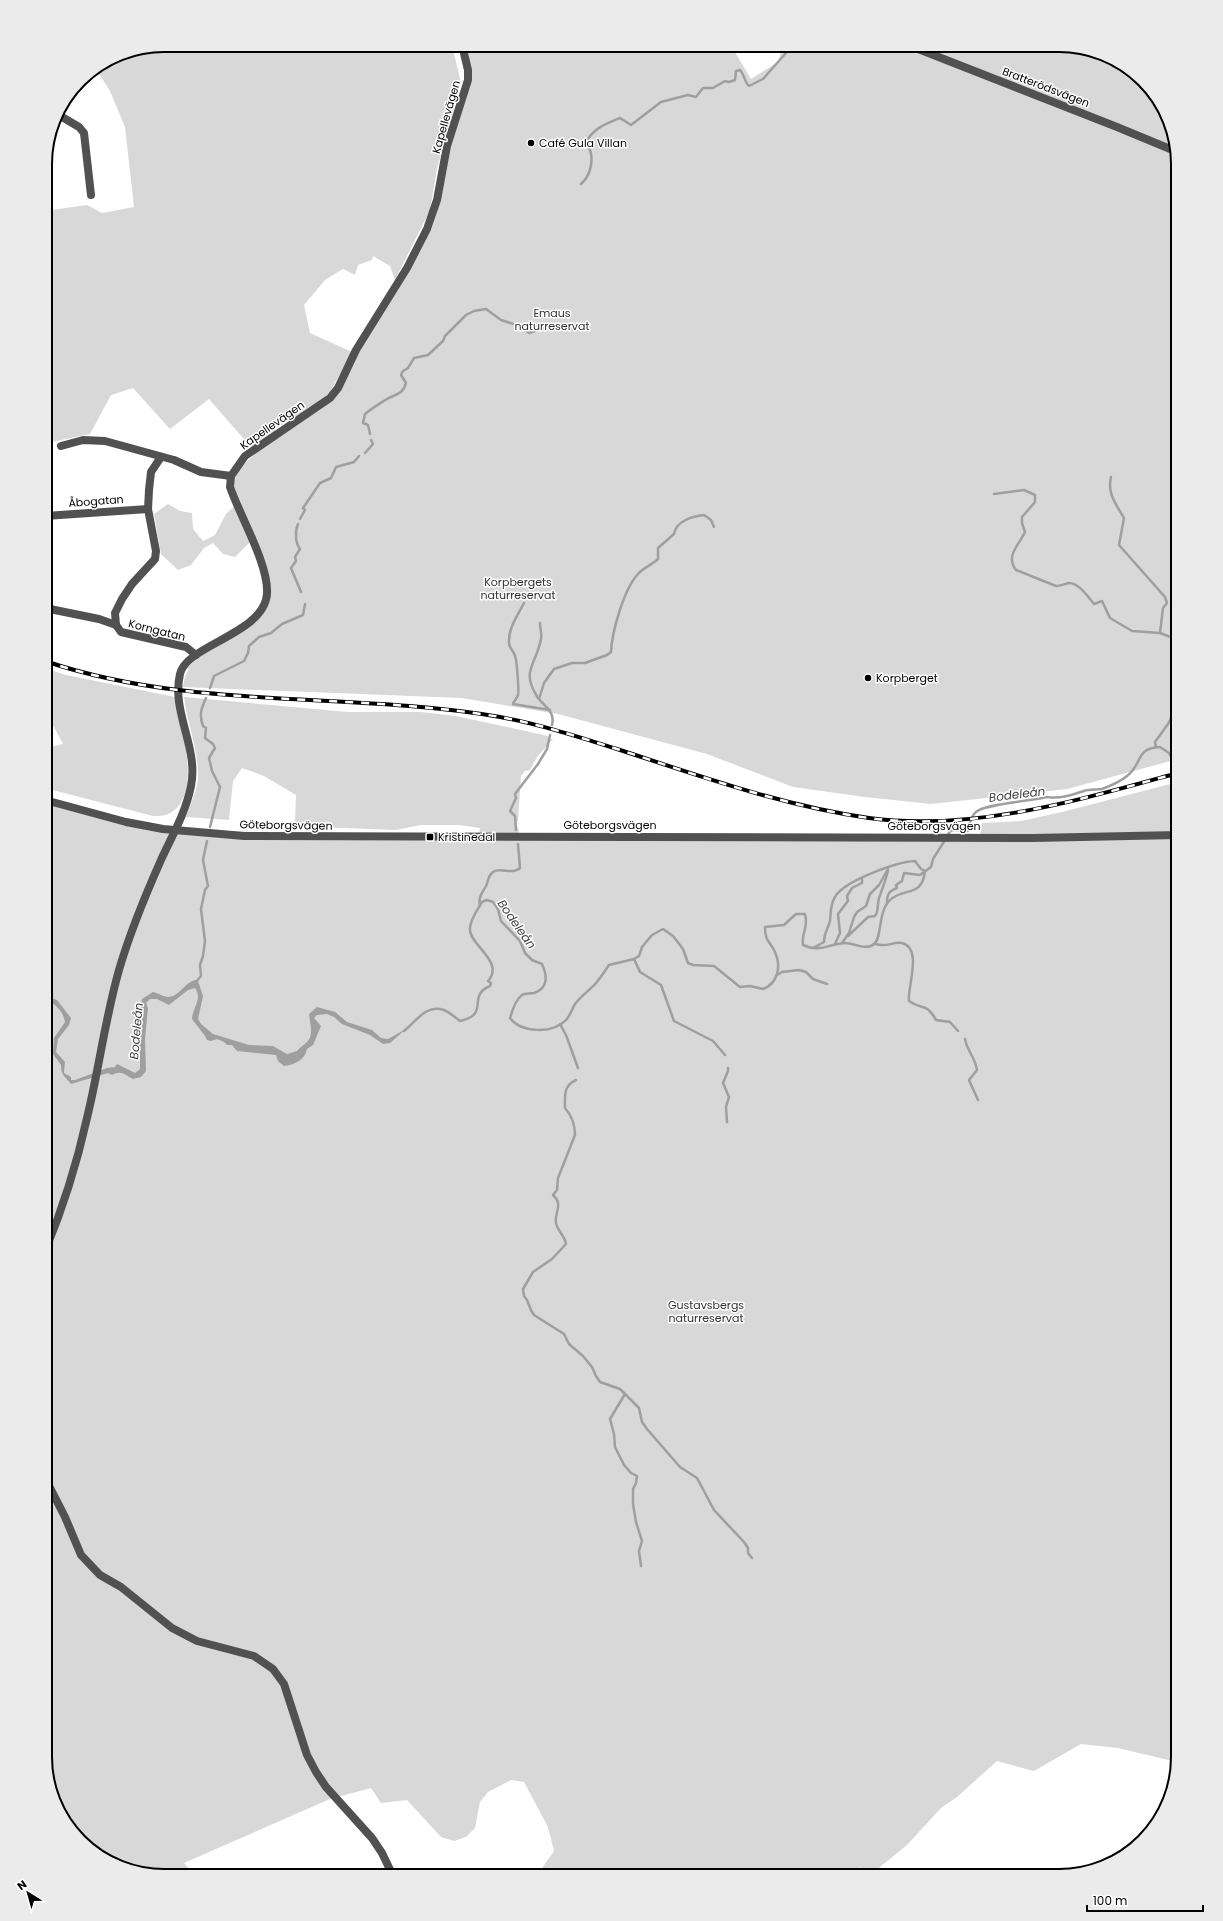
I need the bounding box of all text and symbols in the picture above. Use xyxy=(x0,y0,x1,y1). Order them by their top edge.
street label: Bratterödsvägen xyxy=(1000,63,1092,111)
street label: Kapellevägen xyxy=(428,79,464,155)
place label: Café Gula Villan xyxy=(539,135,627,151)
marker: Café Gula Villan xyxy=(526,138,536,148)
park label: Emaus naturreservat xyxy=(515,305,589,334)
street label: Kapellevägen xyxy=(237,397,307,453)
street label: Åbogatan xyxy=(68,491,124,511)
park label: Korpbergets naturreservat xyxy=(481,574,555,603)
street label: Korngatan xyxy=(127,615,187,645)
place label: Korpberget xyxy=(876,670,938,686)
marker: Korpberget xyxy=(863,673,873,683)
water label: Bodeleån xyxy=(988,782,1046,806)
street label: Göteborgsvägen xyxy=(239,816,333,834)
street label: Göteborgsvägen xyxy=(563,817,657,833)
street label: Göteborgsvägen xyxy=(887,818,981,834)
place label: Kristinedal xyxy=(438,829,495,845)
marker: Kristinedal xyxy=(425,832,435,842)
water label: Bodeleån xyxy=(494,896,540,952)
water label: Bodeleån xyxy=(125,1002,147,1060)
park label: Gustavsbergs naturreservat xyxy=(668,1297,744,1326)
north arrow xyxy=(8,1873,48,1913)
text: N xyxy=(14,1876,30,1894)
scale bar xyxy=(1087,1887,1203,1913)
text: 100 m xyxy=(1093,1892,1127,1909)

